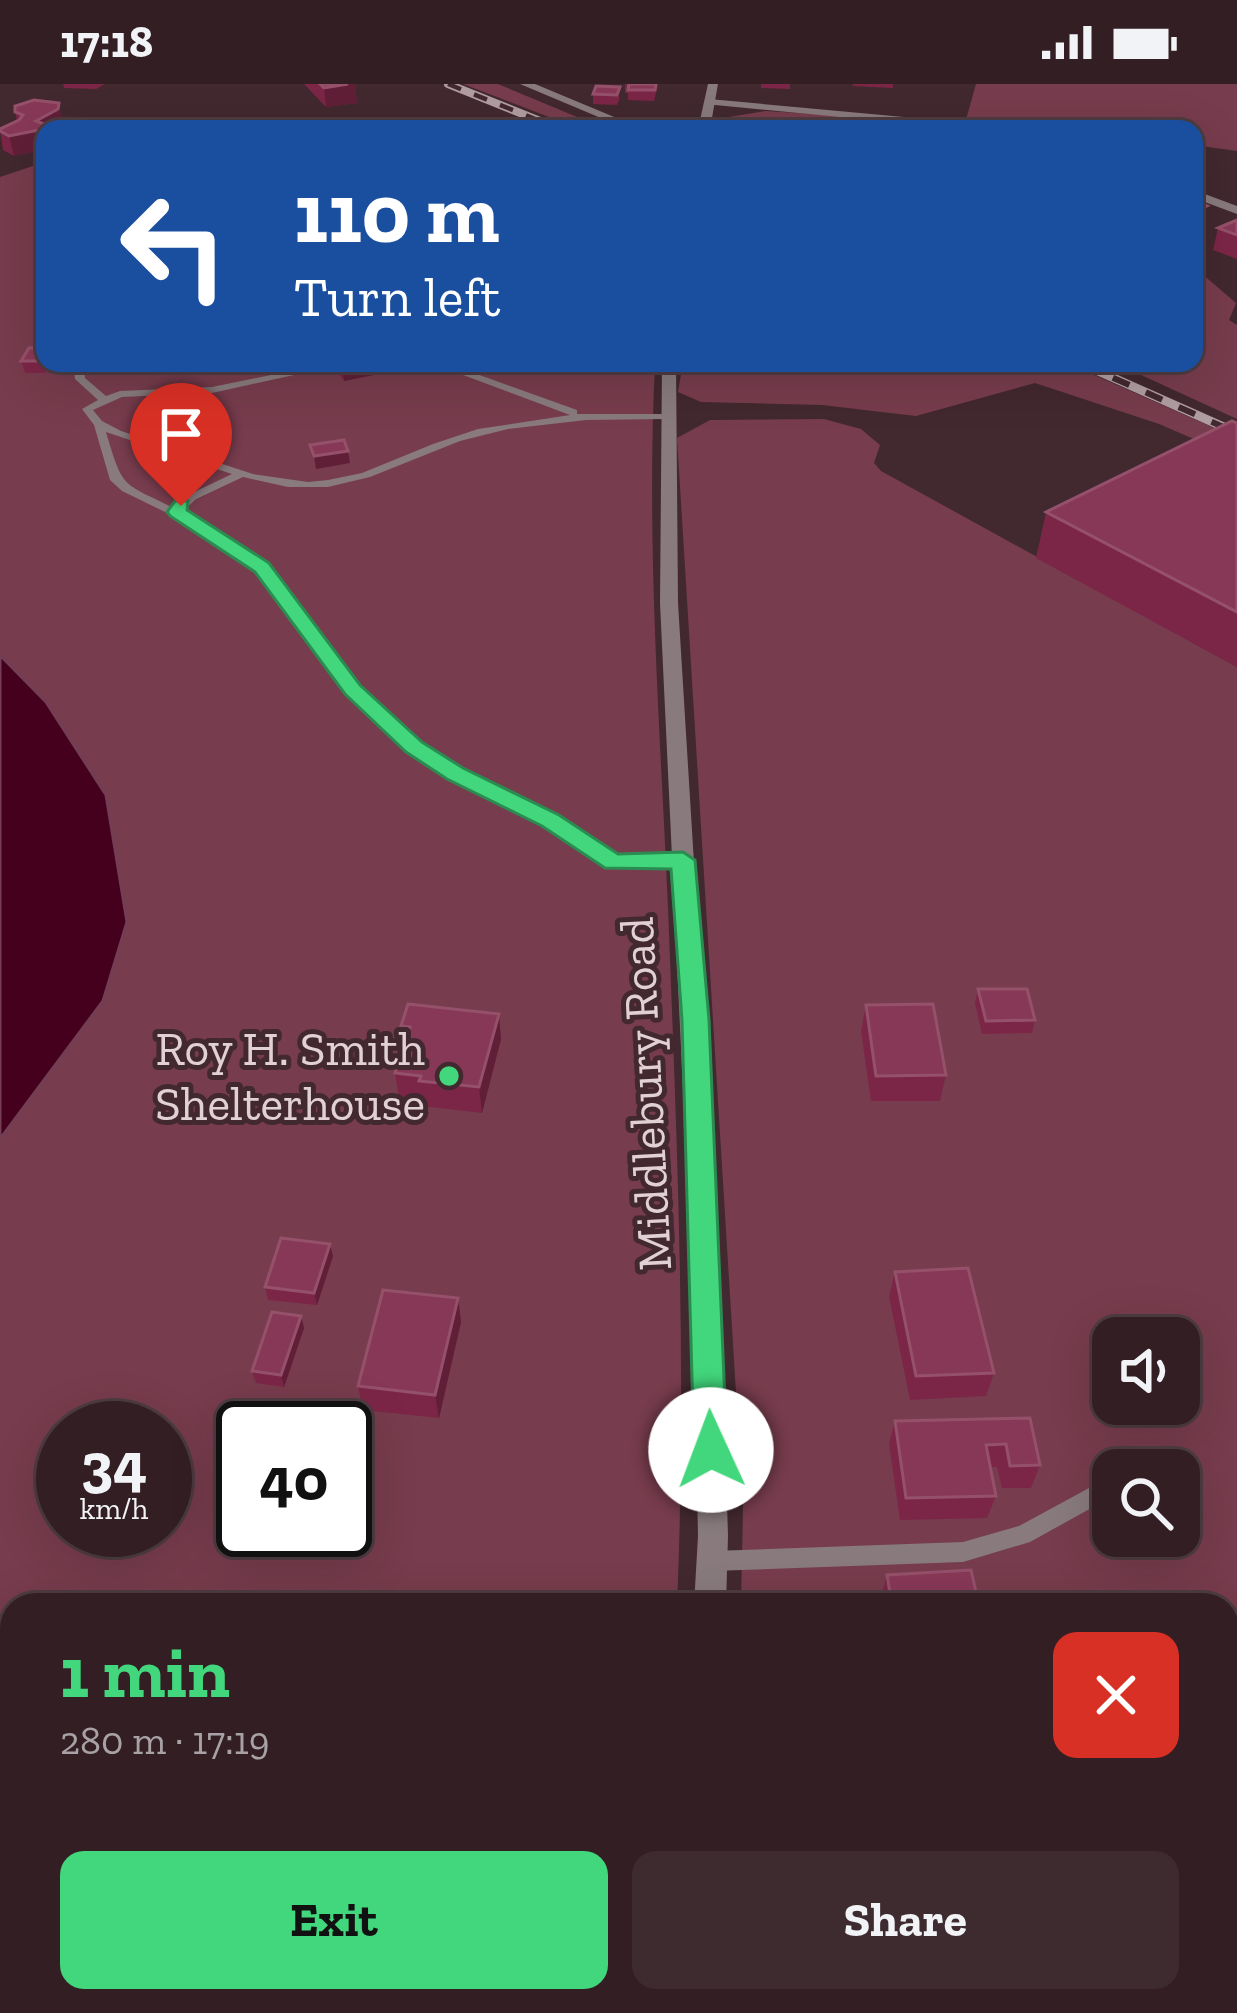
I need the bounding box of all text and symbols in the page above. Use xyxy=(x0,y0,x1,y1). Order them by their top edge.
text: 17:18 xyxy=(60,15,153,69)
text: 110 m xyxy=(294,163,500,264)
icon: left xyxy=(96,168,252,324)
text: Turn left xyxy=(294,265,501,330)
pin xyxy=(130,383,232,506)
icon: arrive xyxy=(148,401,214,467)
street label: Middlebury Road xyxy=(608,916,683,1272)
place label: Roy H. Smith Shelterhouse xyxy=(155,1020,425,1132)
marker: Roy H. Smith Shelterhouse xyxy=(436,1063,462,1089)
map controls xyxy=(1092,1317,1200,1557)
button: sound xyxy=(1092,1317,1200,1425)
position arrow xyxy=(648,1387,774,1513)
speed limit sign: 40 xyxy=(216,1401,372,1557)
text: 34 xyxy=(81,1428,147,1500)
button: search xyxy=(1092,1449,1200,1557)
text: km/h xyxy=(80,1491,148,1527)
text: 1 min xyxy=(60,1629,230,1715)
button: close xyxy=(1053,1632,1179,1758)
text: 280 m · 17:19 xyxy=(60,1717,269,1764)
button: Exit xyxy=(60,1851,608,1989)
button: Share xyxy=(632,1851,1179,1989)

